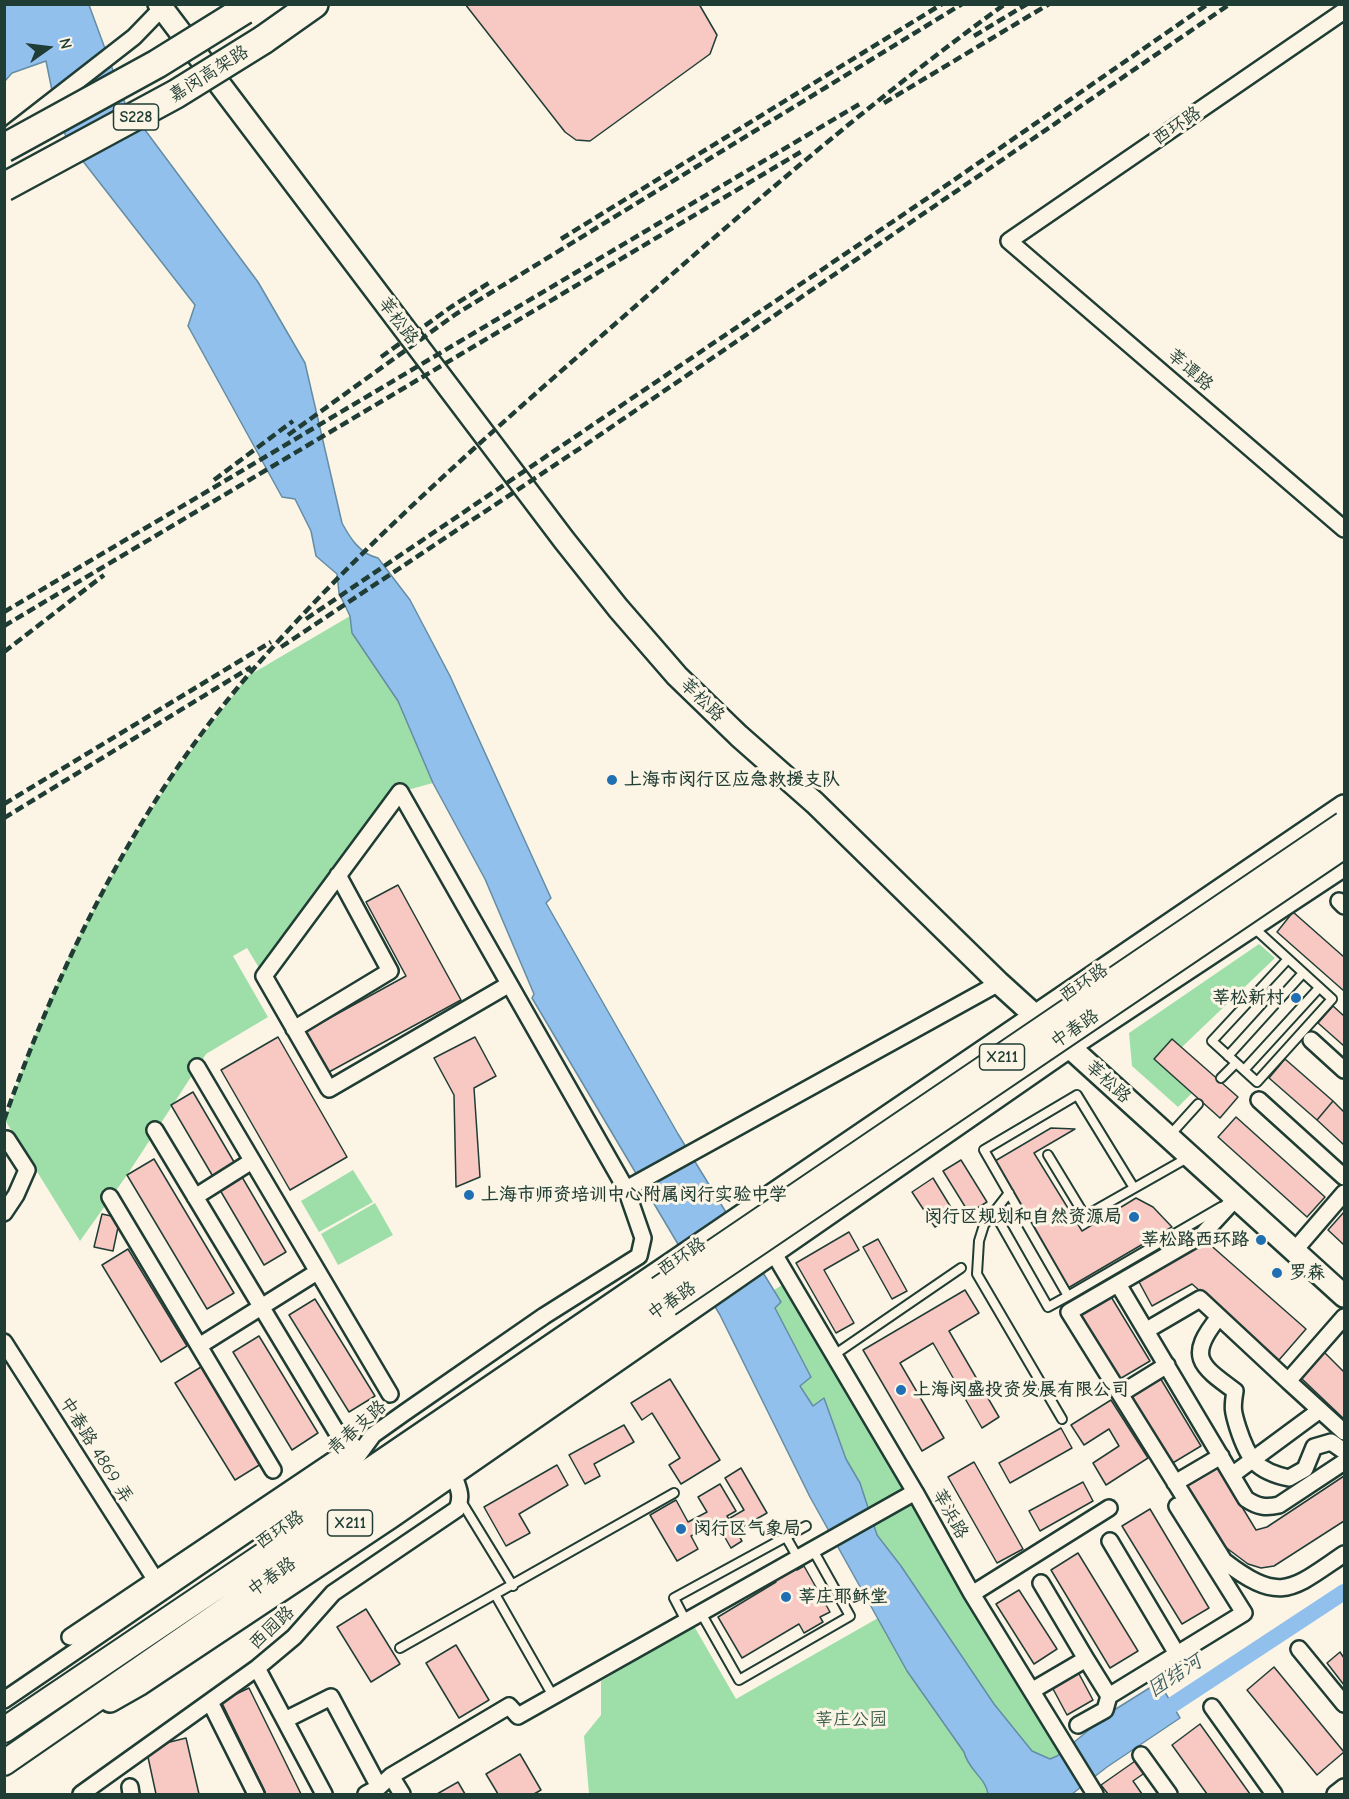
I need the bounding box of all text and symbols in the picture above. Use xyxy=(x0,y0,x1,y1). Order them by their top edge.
north arrow xyxy=(18,18,78,78)
text: N xyxy=(55,36,75,51)
street label: 嘉闵高架路 xyxy=(165,41,253,107)
street label: 西环路 xyxy=(1149,102,1205,150)
road number: S228 xyxy=(114,104,158,130)
street label: 莘松路 xyxy=(373,293,423,349)
street label: 莘谭路 xyxy=(1163,344,1217,396)
street label: 莘松路 xyxy=(675,673,729,727)
place label: 上海市闵行区应急救援支队 xyxy=(624,769,840,791)
marker: 上海市闵行区应急救援支队 xyxy=(605,773,619,787)
street label: 西环路 xyxy=(1056,959,1112,1007)
place label: 莘松新村 xyxy=(1212,987,1284,1009)
marker: 莘松新村 xyxy=(1289,991,1303,1005)
street label: 中春路 xyxy=(1047,1005,1103,1053)
road number: X211 xyxy=(980,1044,1024,1070)
street label: 莘松路 xyxy=(1081,1056,1135,1108)
place label: 上海市师资培训中心附属闵行实验中学 xyxy=(481,1184,787,1206)
marker: 上海市师资培训中心附属闵行实验中学 xyxy=(462,1188,476,1202)
place label: 闵行区规划和自然资源局 xyxy=(924,1206,1122,1228)
marker: 闵行区规划和自然资源局 xyxy=(1127,1210,1141,1224)
place label: 莘松路西环路 xyxy=(1141,1229,1249,1251)
street label: 西环路 xyxy=(654,1233,710,1281)
marker: 莘松路西环路 xyxy=(1254,1233,1268,1247)
place label: 罗森 xyxy=(1289,1262,1325,1284)
marker: 罗森 xyxy=(1270,1266,1284,1280)
street label: 中春路 xyxy=(644,1277,700,1325)
place label: 上海闵盛投资发展有限公司 xyxy=(913,1379,1129,1401)
marker: 上海闵盛投资发展有限公司 xyxy=(894,1383,908,1397)
street label: 中春路 4869 弄 xyxy=(55,1393,137,1507)
street label: 青春支路 xyxy=(323,1396,391,1460)
street label: 莘浜路 xyxy=(927,1485,973,1543)
street label: 西环路 xyxy=(252,1506,308,1554)
road number: X211 xyxy=(328,1510,372,1536)
place label: 闵行区气象局 xyxy=(693,1518,801,1540)
marker: 闵行区气象局 xyxy=(674,1522,688,1536)
street label: 中春路 xyxy=(244,1553,300,1601)
place label: 莘庄耶稣堂 xyxy=(798,1586,888,1608)
marker: 莘庄耶稣堂 xyxy=(779,1590,793,1604)
street label: 西园路 xyxy=(245,1602,299,1654)
water label: 团结河 xyxy=(1143,1650,1207,1702)
park label: 莘庄公园 xyxy=(815,1709,887,1731)

